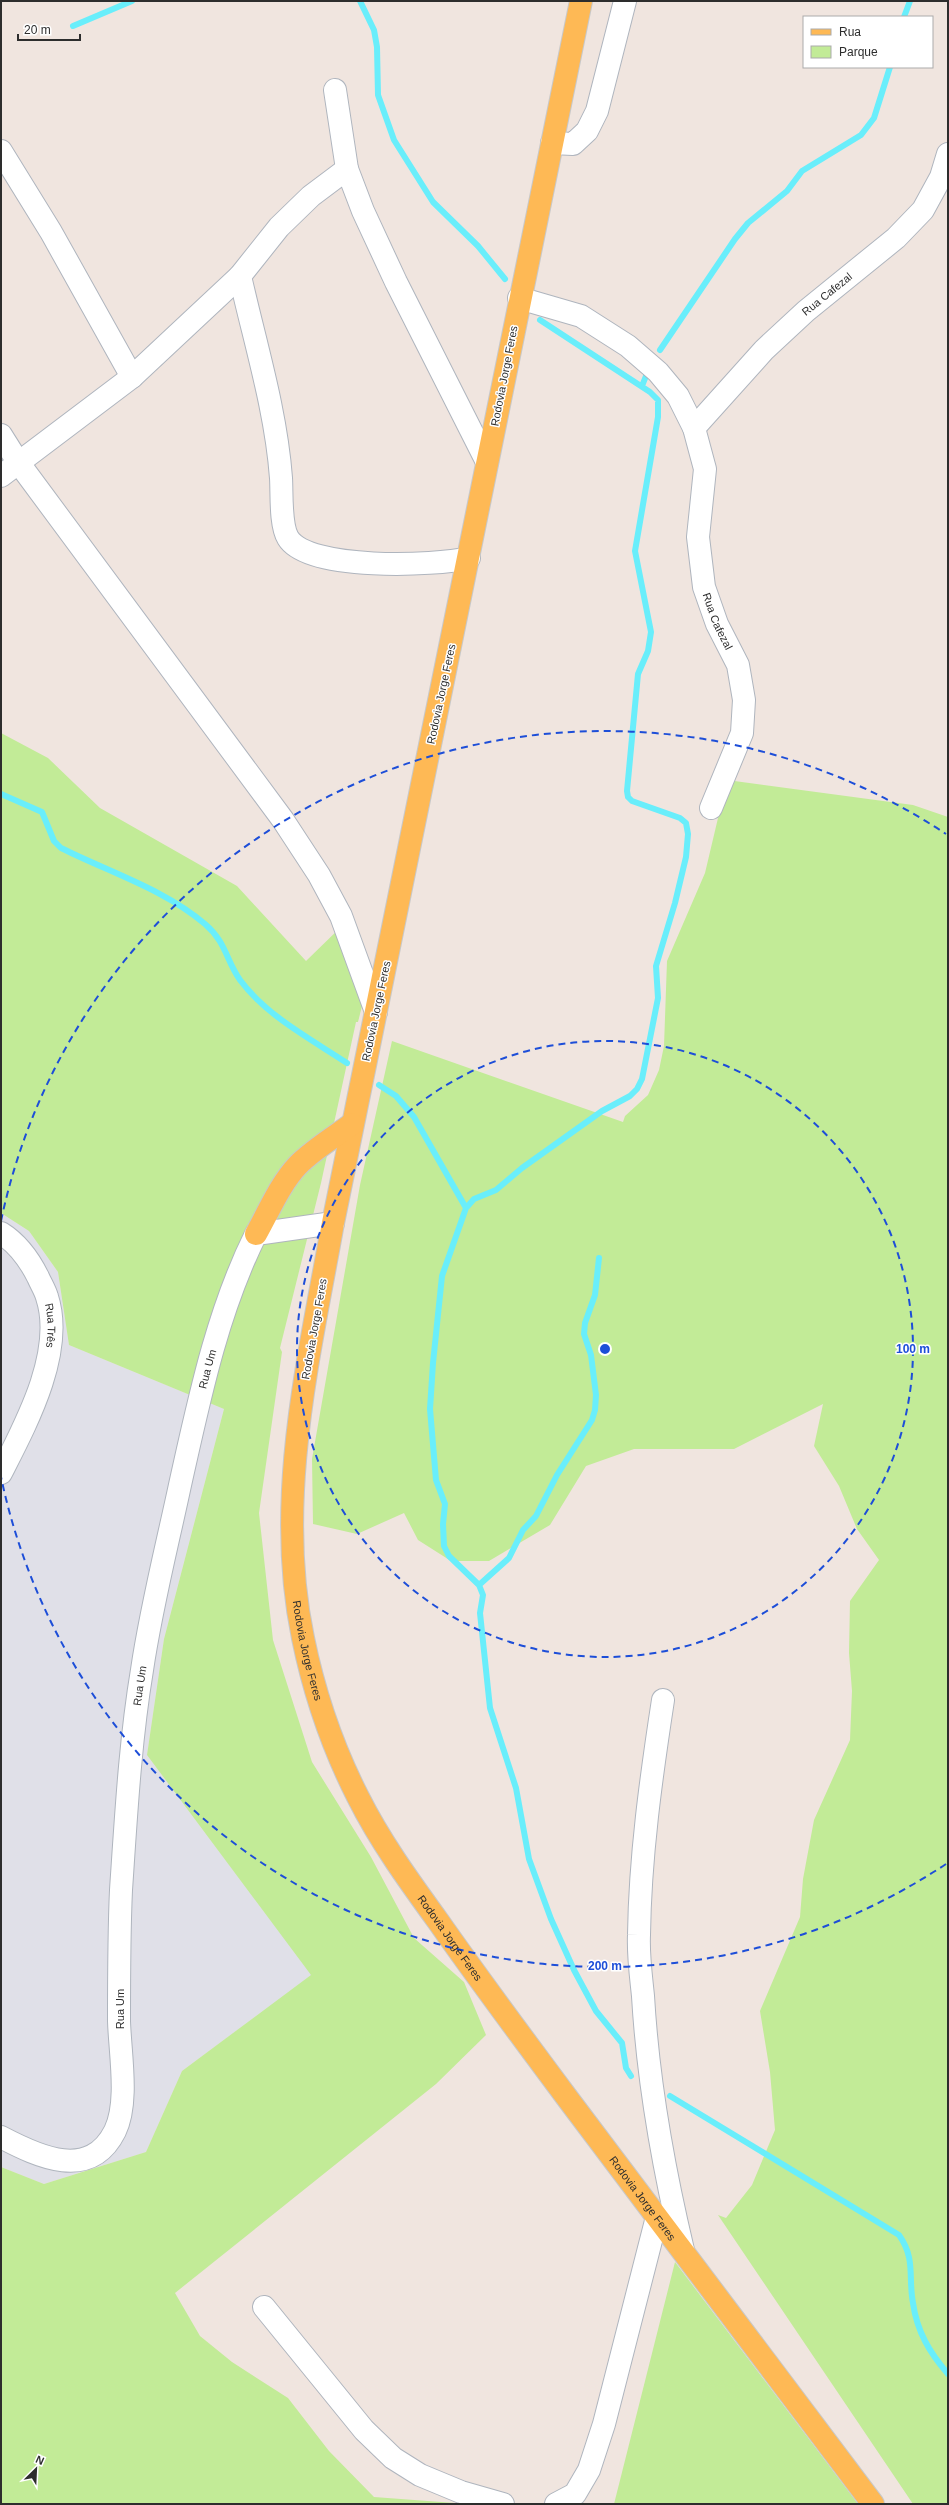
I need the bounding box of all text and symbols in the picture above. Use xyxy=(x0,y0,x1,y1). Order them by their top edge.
scale bar xyxy=(18,16,80,42)
legend xyxy=(803,16,933,68)
text: 20 m xyxy=(24,23,51,37)
text: Rua xyxy=(839,25,861,39)
text: Parque xyxy=(839,45,878,59)
street label: Rua Cafezal xyxy=(800,270,854,318)
street label: Rodovia Jorge Feres xyxy=(488,324,520,427)
street label: Rua Cafezal xyxy=(700,591,735,652)
street label: Rodovia Jorge Feres xyxy=(425,642,458,745)
street label: Rodovia Jorge Feres xyxy=(360,959,393,1062)
street label: Rodovia Jorge Feres xyxy=(299,1277,329,1380)
street label: Rua Três xyxy=(43,1302,58,1349)
centre of rings xyxy=(598,1342,612,1356)
text: 100 m xyxy=(896,1342,930,1356)
street label: Rua Um xyxy=(196,1348,218,1390)
street label: Rodovia Jorge Feres xyxy=(291,1600,325,1702)
street label: Rua Um xyxy=(131,1665,149,1706)
street label: Rodovia Jorge Feres xyxy=(415,1893,485,1983)
text: 200 m xyxy=(588,1959,622,1973)
street label: Rua Um xyxy=(114,1989,126,2029)
street label: Rodovia Jorge Feres xyxy=(607,2154,678,2243)
north arrow xyxy=(16,2449,56,2489)
text: N xyxy=(34,2453,46,2467)

